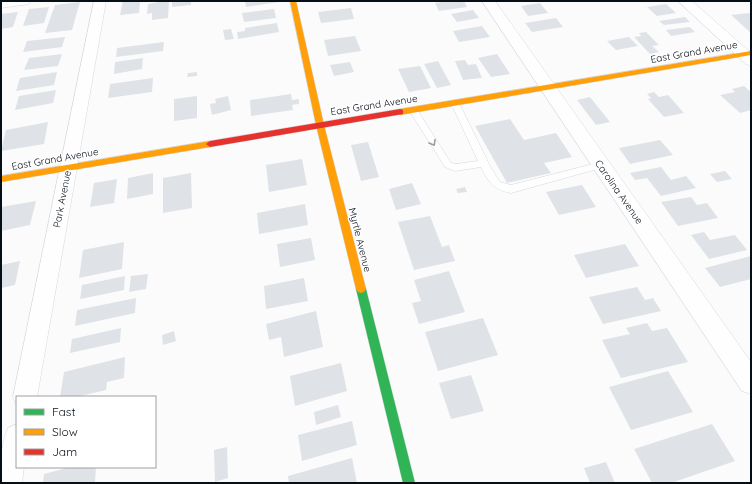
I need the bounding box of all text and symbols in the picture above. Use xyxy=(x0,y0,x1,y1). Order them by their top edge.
street label: East Grand Avenue xyxy=(650,38,739,66)
street label: East Grand Avenue xyxy=(329,92,419,118)
one-way arrow xyxy=(429,139,436,146)
street label: East Grand Avenue xyxy=(11,145,100,173)
street label: Carolina Avenue xyxy=(592,157,646,227)
street label: Park Avenue xyxy=(50,169,74,229)
street label: Myrtle Avenue xyxy=(346,206,374,274)
legend xyxy=(16,396,156,468)
text: Fast xyxy=(52,404,76,419)
text: Slow xyxy=(52,424,78,439)
text: Jam xyxy=(52,444,77,459)

